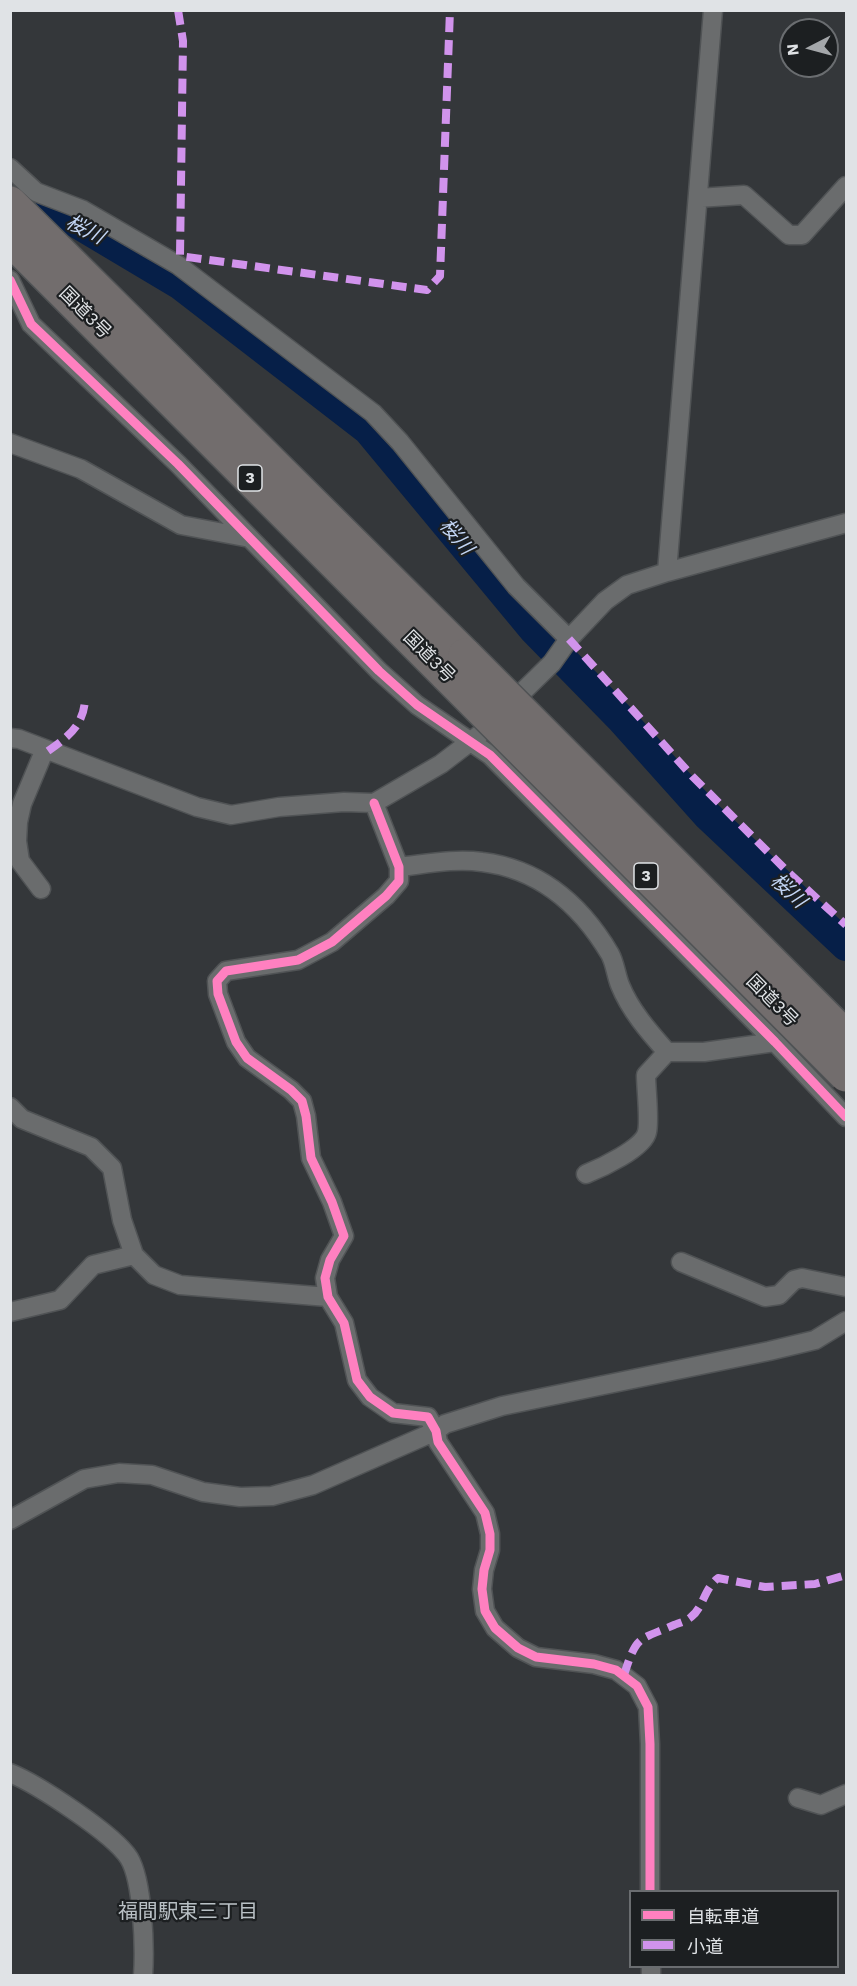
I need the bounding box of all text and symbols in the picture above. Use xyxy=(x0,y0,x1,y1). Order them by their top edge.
north arrow xyxy=(779,18,839,78)
text: N xyxy=(783,43,803,57)
water label: 桜川 xyxy=(62,210,108,250)
street label: 国道3号 xyxy=(55,283,115,343)
road number: 3 xyxy=(238,465,262,491)
water label: 桜川 xyxy=(434,514,478,560)
street label: 国道3号 xyxy=(399,627,459,687)
road number: 3 xyxy=(634,863,658,889)
water label: 桜川 xyxy=(765,869,811,913)
street label: 国道3号 xyxy=(742,971,802,1031)
legend xyxy=(629,1890,839,1968)
district label: 福間駅東三丁目 xyxy=(118,1900,258,1924)
text: 自転車道 xyxy=(687,1906,759,1927)
text: 小道 xyxy=(687,1936,723,1957)

